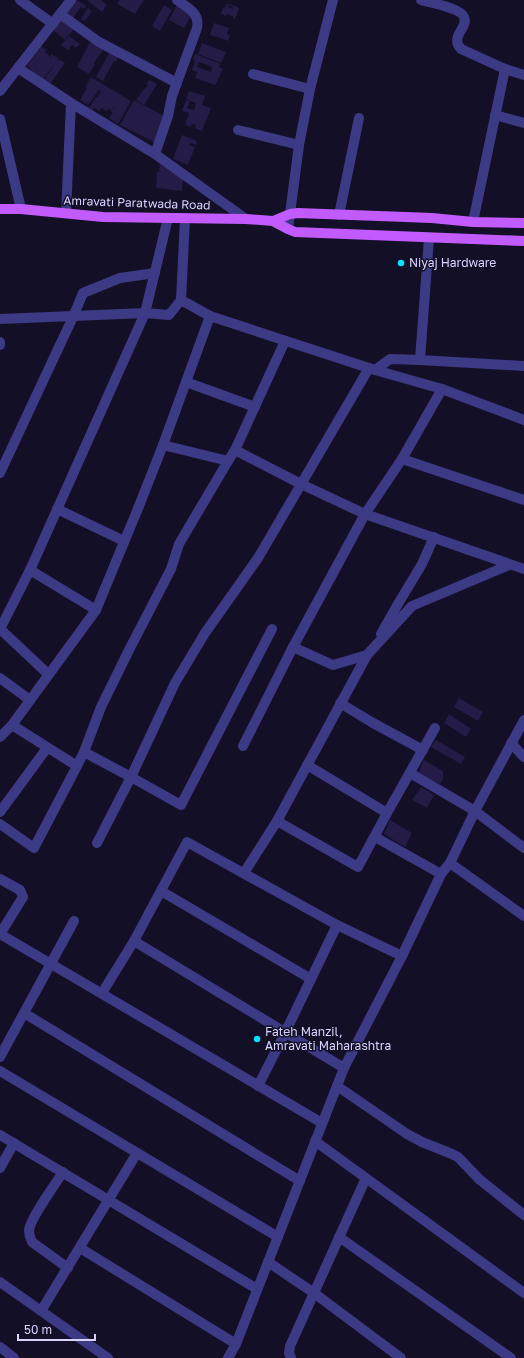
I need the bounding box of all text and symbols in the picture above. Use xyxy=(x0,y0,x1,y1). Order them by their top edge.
street label: Amravati Paratwada Road xyxy=(63,192,211,213)
place label: Niyaj Hardware xyxy=(409,255,496,270)
marker: Niyaj Hardware xyxy=(396,258,406,268)
place label: Fateh Manzil, Amravati Maharashtra xyxy=(265,1024,391,1053)
marker: Fateh Manzil, Amravati Maharashtra xyxy=(252,1034,262,1044)
scale bar xyxy=(18,1316,95,1342)
text: 50 m xyxy=(24,1322,52,1337)

